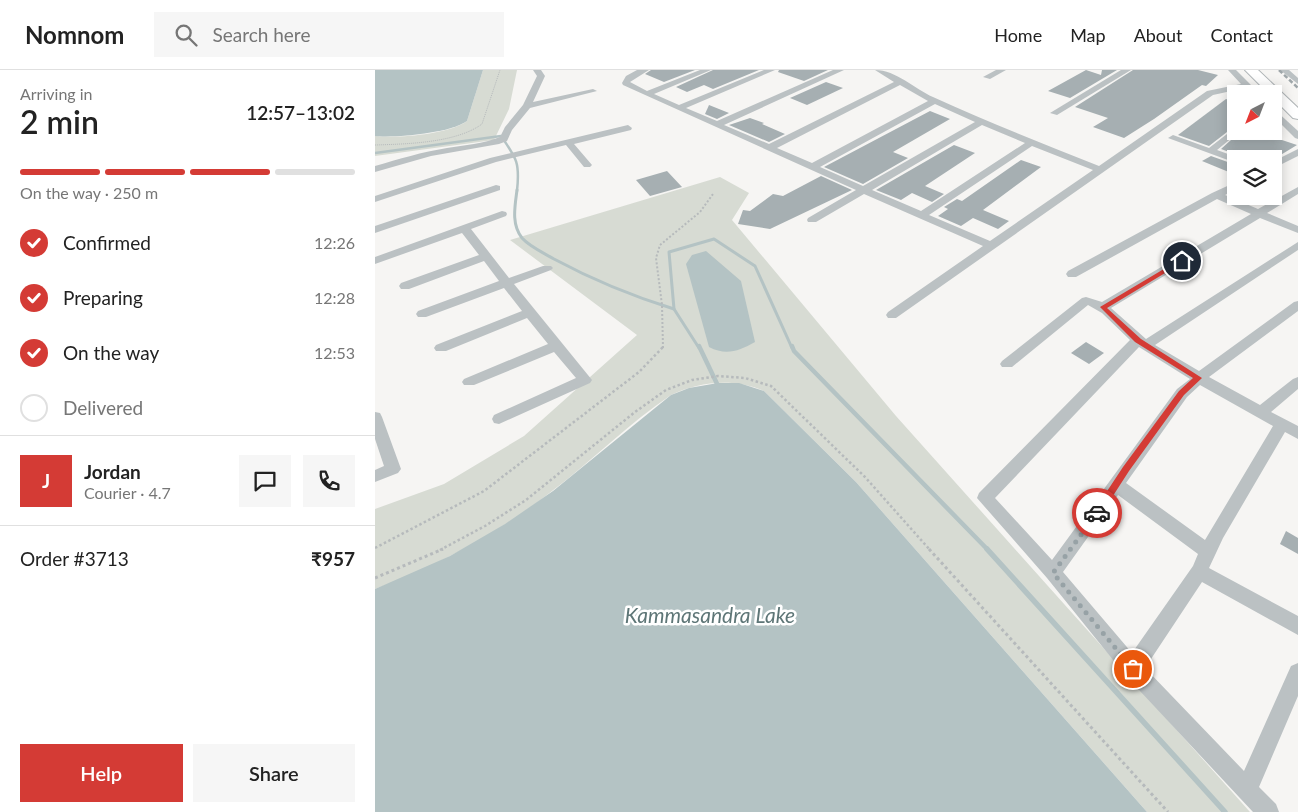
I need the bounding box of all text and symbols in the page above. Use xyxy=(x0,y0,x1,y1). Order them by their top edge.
search box xyxy=(154,12,504,57)
text: Nomnom xyxy=(25,20,124,49)
icon: search xyxy=(172,21,200,49)
text: Search here xyxy=(212,23,310,46)
text: Home xyxy=(994,24,1042,46)
text: Map xyxy=(1070,24,1106,46)
text: About xyxy=(1134,24,1183,46)
text: Contact xyxy=(1211,24,1273,46)
text: Arriving in xyxy=(20,84,93,103)
north arrow xyxy=(1227,85,1283,140)
map controls xyxy=(1227,85,1282,205)
text: 12:57–13:02 xyxy=(246,101,355,124)
text: 2 min xyxy=(20,102,99,141)
button: layers xyxy=(1227,150,1282,205)
text: On the way · 250 m xyxy=(20,183,158,202)
icon: check xyxy=(20,229,48,257)
text: Confirmed xyxy=(63,231,151,254)
text: 12:26 xyxy=(314,233,355,252)
pin xyxy=(1161,240,1203,282)
icon: home xyxy=(1168,247,1196,275)
icon: check xyxy=(20,284,48,312)
text: Preparing xyxy=(63,286,143,309)
text: 12:28 xyxy=(314,288,355,307)
icon: check xyxy=(20,339,48,367)
text: On the way xyxy=(63,341,159,364)
text: 12:53 xyxy=(314,343,355,362)
text: Delivered xyxy=(63,396,143,419)
button: chat xyxy=(239,455,291,507)
button: phone xyxy=(303,455,355,507)
text: Jordan xyxy=(84,460,141,483)
text: J xyxy=(42,469,50,492)
text: Courier · 4.7 xyxy=(84,483,171,502)
courier xyxy=(1072,488,1122,538)
icon: car xyxy=(1083,499,1111,527)
text: Order #3713 xyxy=(20,547,129,570)
text: ₹957 xyxy=(311,547,355,570)
water label: Kammasandra Lake xyxy=(625,602,795,627)
pin xyxy=(1112,648,1154,690)
icon: bag xyxy=(1119,655,1147,683)
button: Help xyxy=(20,744,183,802)
button: Share xyxy=(193,744,355,802)

